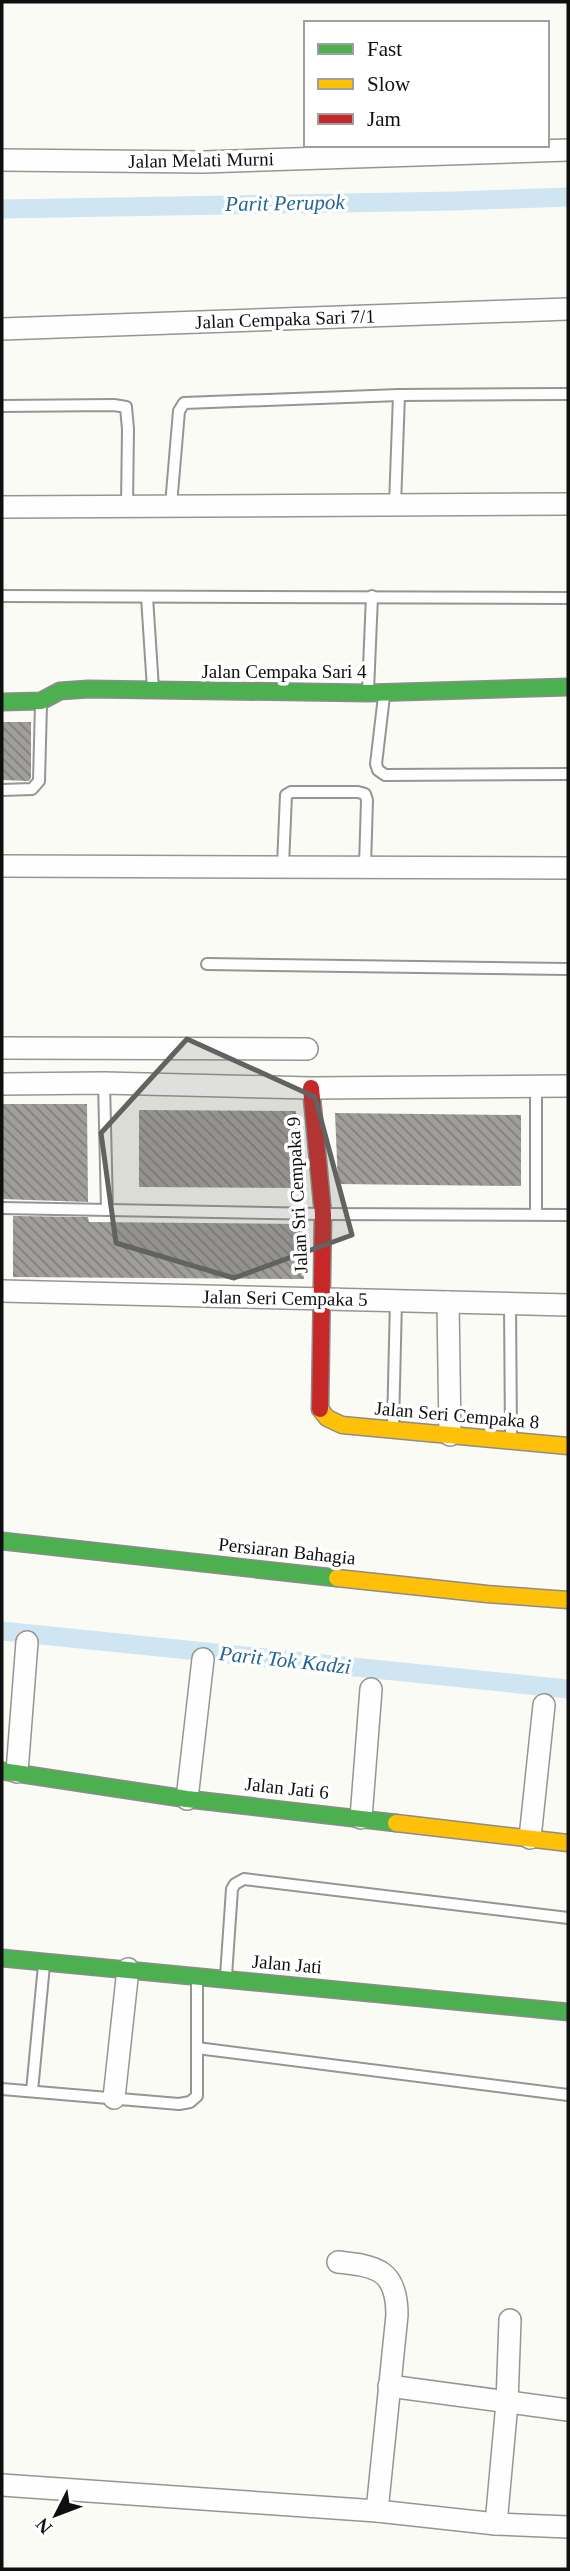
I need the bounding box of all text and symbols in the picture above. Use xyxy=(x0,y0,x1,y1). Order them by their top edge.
legend xyxy=(304,21,549,147)
text: Fast xyxy=(367,37,402,61)
text: Slow xyxy=(367,72,411,96)
text: Jam xyxy=(367,107,401,131)
street label: Jalan Melati Murni xyxy=(128,148,274,172)
water label: Parit Perupok xyxy=(224,190,346,216)
street label: Jalan Cempaka Sari 7/1 xyxy=(195,305,375,333)
street label: Jalan Cempaka Sari 4 xyxy=(201,661,367,682)
street label: Jalan Sri Cempaka 9 xyxy=(282,1116,312,1274)
street label: Jalan Seri Cempaka 5 xyxy=(202,1286,368,1310)
street label: Jalan Seri Cempaka 8 xyxy=(374,1397,540,1433)
street label: Persiaran Bahagia xyxy=(217,1533,357,1569)
water label: Parit Tok Kadzi xyxy=(217,1641,352,1679)
street label: Jalan Jati 6 xyxy=(244,1773,330,1803)
street label: Jalan Jati xyxy=(251,1950,323,1978)
north arrow xyxy=(21,2480,91,2550)
text: N xyxy=(31,2514,56,2538)

